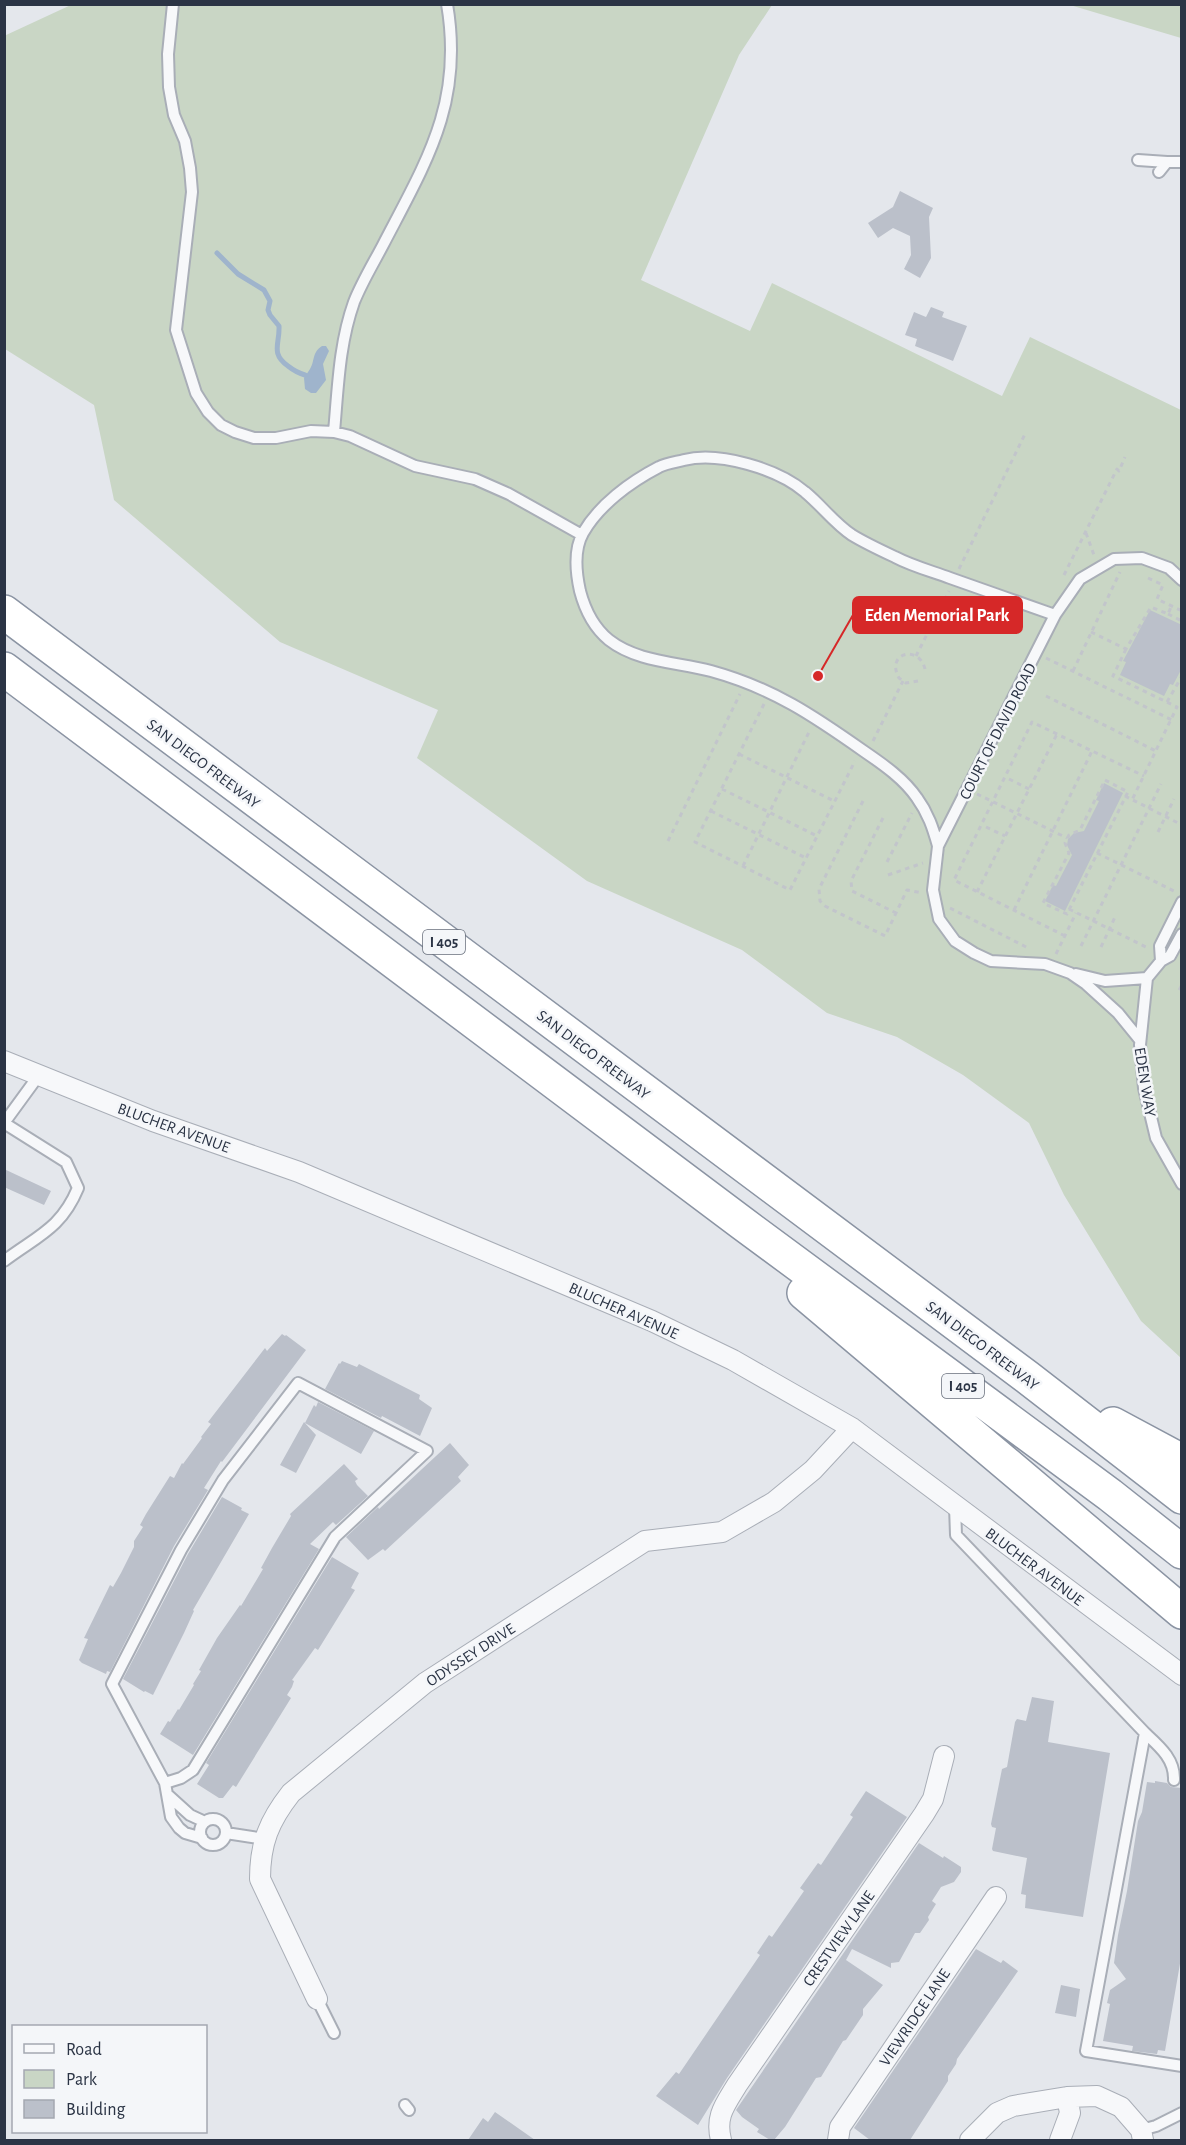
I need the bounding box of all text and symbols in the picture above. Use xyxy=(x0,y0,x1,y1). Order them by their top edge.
callout: Eden Memorial Park xyxy=(853,597,1022,633)
text: Eden Memorial Park xyxy=(864,607,1010,625)
street label: COURT OF DAVID ROAD xyxy=(957,661,1039,802)
street label: SAN DIEGO FREEWAY xyxy=(144,716,263,812)
road number: I 405 xyxy=(423,930,465,954)
street label: SAN DIEGO FREEWAY xyxy=(534,1007,653,1103)
street label: EDEN WAY xyxy=(1132,1046,1158,1119)
street label: BLUCHER AVENUE xyxy=(115,1100,232,1156)
street label: BLUCHER AVENUE xyxy=(566,1280,681,1342)
street label: SAN DIEGO FREEWAY xyxy=(923,1298,1042,1394)
road number: I 405 xyxy=(942,1374,984,1398)
street label: BLUCHER AVENUE xyxy=(982,1525,1087,1609)
street label: ODYSSEY DRIVE xyxy=(423,1620,518,1689)
street label: CRESTVIEW LANE xyxy=(800,1888,878,1989)
street label: VIEWRIDGE LANE xyxy=(877,1966,953,2069)
legend xyxy=(12,2025,207,2133)
text: Road xyxy=(66,2041,102,2059)
text: Park xyxy=(66,2071,98,2089)
text: Building xyxy=(66,2101,126,2119)

